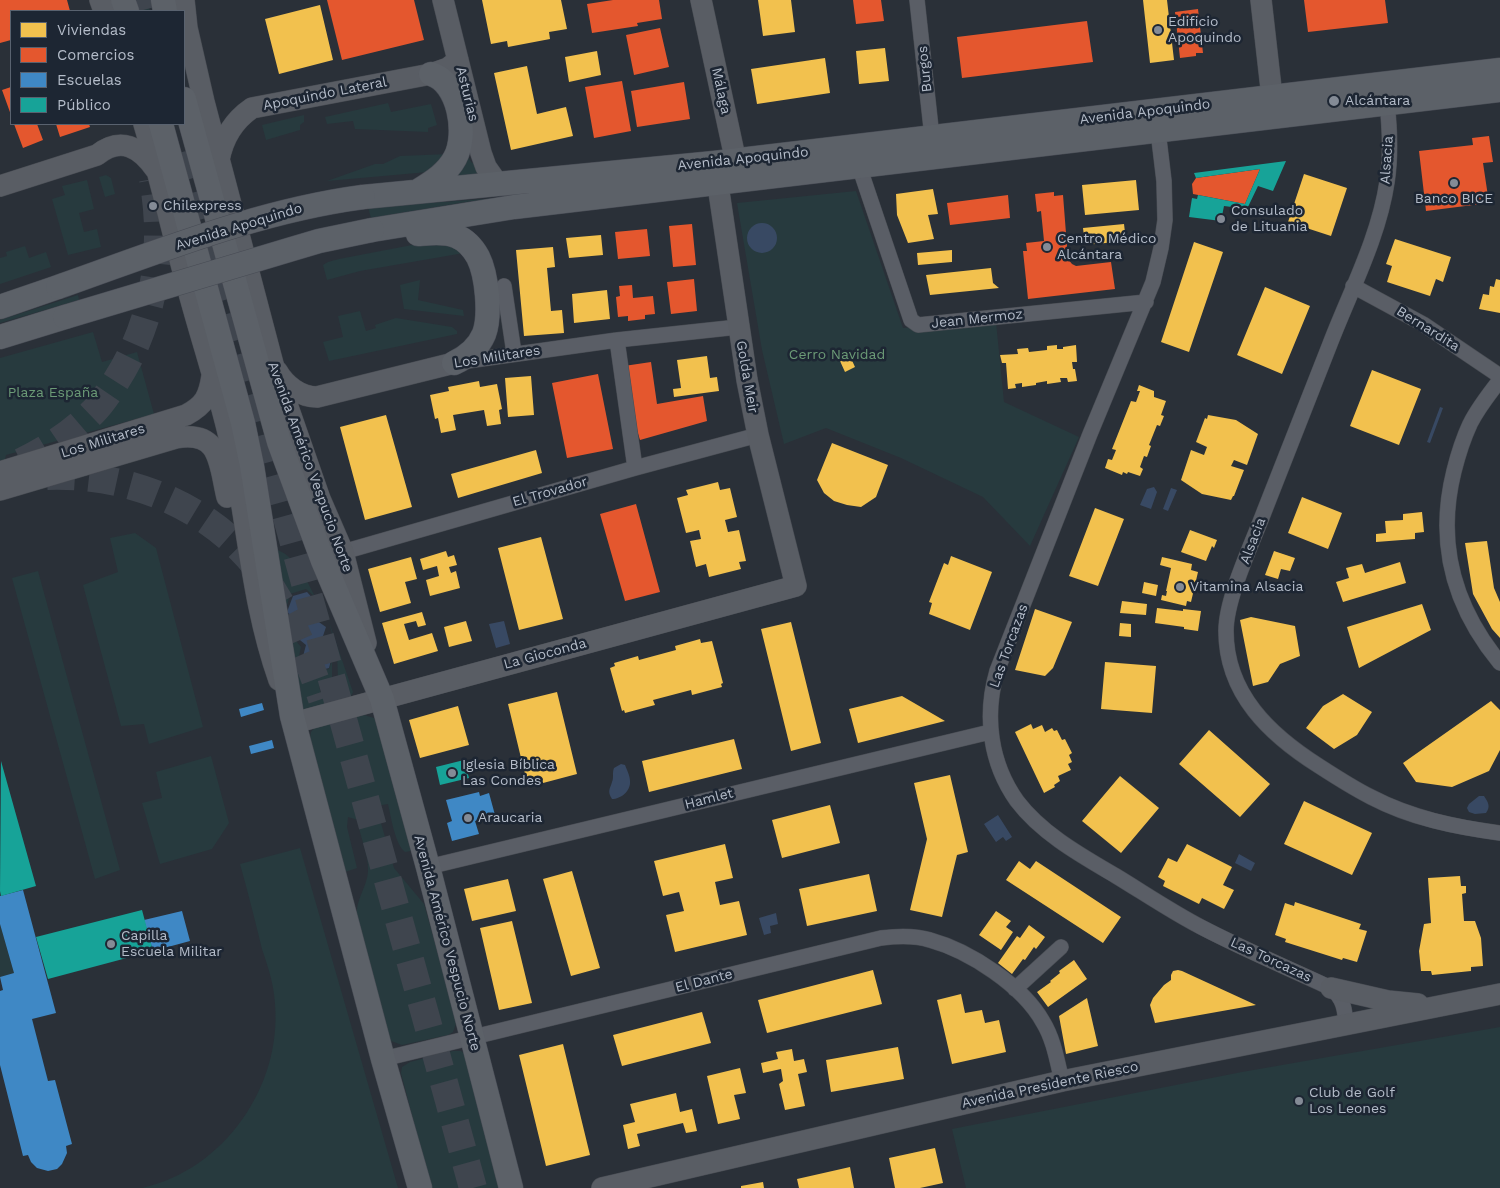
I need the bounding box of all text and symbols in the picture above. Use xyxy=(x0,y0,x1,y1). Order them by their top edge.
legend xyxy=(10,10,185,125)
place label: Edificio Apoquindo xyxy=(1168,14,1241,46)
text: Viviendas xyxy=(57,21,126,39)
marker: Edificio Apoquindo xyxy=(1152,24,1164,36)
street label: Burgos xyxy=(914,45,936,93)
text: Comercios xyxy=(57,46,134,64)
street label: Asturias xyxy=(452,65,482,123)
street label: Málaga xyxy=(708,66,734,116)
text: Escuelas xyxy=(57,71,122,89)
street label: Apoquindo Lateral xyxy=(262,74,388,114)
place label: Alcántara xyxy=(1345,93,1410,109)
marker: Alcántara xyxy=(1327,94,1341,108)
text: Público xyxy=(57,96,111,114)
street label: Avenida Apoquindo xyxy=(1079,96,1211,128)
street label: Alsacia xyxy=(1377,135,1397,185)
street label: Avenida Apoquindo xyxy=(677,144,809,174)
marker: Banco BICE xyxy=(1448,177,1460,189)
place label: Banco BICE xyxy=(1415,191,1493,207)
place label: Chilexpress xyxy=(163,198,242,214)
marker: Chilexpress xyxy=(147,200,159,212)
street label: Avenida Apoquindo xyxy=(174,200,304,254)
place label: Consulado de Lituania xyxy=(1231,203,1307,236)
marker: Consulado de Lituania xyxy=(1215,213,1227,225)
place label: Centro Médico Alcántara xyxy=(1057,231,1156,264)
marker: Centro Médico Alcántara xyxy=(1041,241,1053,253)
street label: Bernardita xyxy=(1393,303,1463,355)
street label: Jean Mermoz xyxy=(930,306,1024,332)
street label: Golda Meir xyxy=(732,339,762,415)
street label: Los Militares xyxy=(453,342,541,372)
park label: Cerro Navidad xyxy=(789,347,885,363)
street label: Avenida Américo Vespucio Norte xyxy=(264,359,356,575)
park label: Plaza España xyxy=(8,385,98,401)
street label: Los Militares xyxy=(59,420,147,462)
street label: El Trovador xyxy=(511,473,589,511)
street label: Alsacia xyxy=(1237,515,1269,567)
place label: Vitamina Alsacia xyxy=(1190,579,1303,595)
marker: Vitamina Alsacia xyxy=(1174,581,1186,593)
street label: Las Torcazas xyxy=(986,602,1032,690)
street label: La Gioconda xyxy=(502,635,588,673)
place label: Iglesia Bíblica Las Condes xyxy=(462,757,555,790)
marker: Iglesia Bíblica Las Condes xyxy=(446,767,458,779)
street label: Hamlet xyxy=(683,785,735,813)
place label: Araucaria xyxy=(478,810,542,826)
marker: Araucaria xyxy=(462,812,474,824)
street label: Avenida Américo Vespucio Norte xyxy=(410,833,484,1053)
place label: Capilla Escuela Militar xyxy=(121,928,222,960)
street label: Las Torcazas xyxy=(1228,934,1314,986)
marker: Capilla Escuela Militar xyxy=(105,938,117,950)
street label: El Dante xyxy=(674,966,734,996)
street label: Avenida Presidente Riesco xyxy=(960,1058,1140,1112)
place label: Club de Golf Los Leones xyxy=(1309,1085,1395,1118)
marker: Club de Golf Los Leones xyxy=(1293,1095,1305,1107)

